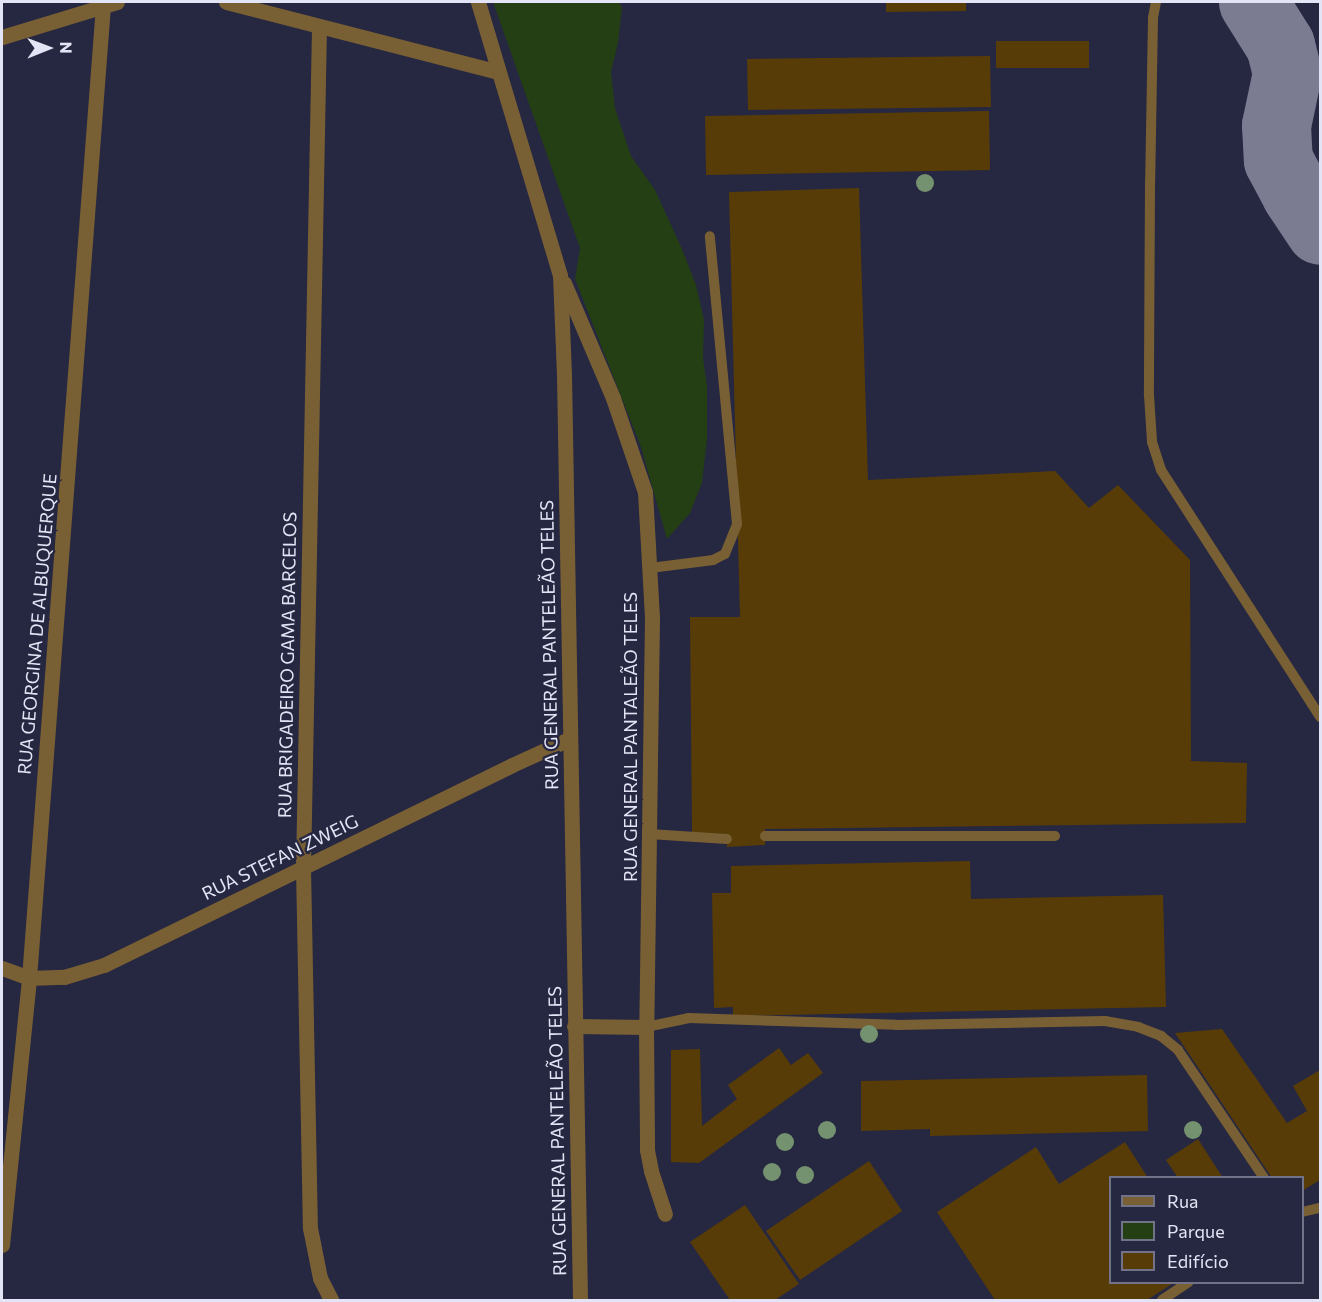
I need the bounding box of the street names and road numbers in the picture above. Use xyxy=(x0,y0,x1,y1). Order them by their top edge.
street label: RUA GEORGINA DE ALBUQUERQUE xyxy=(13,473,61,775)
street label: RUA GENERAL PANTELEÃO TELES xyxy=(536,500,562,790)
street label: RUA BRIGADEIRO GAMA BARCELOS xyxy=(274,512,300,818)
street label: RUA GENERAL PANTALEÃO TELES xyxy=(619,592,641,882)
street label: RUA STEFAN ZWEIG xyxy=(198,810,362,904)
street label: RUA GENERAL PANTELEÃO TELES xyxy=(544,986,570,1276)

